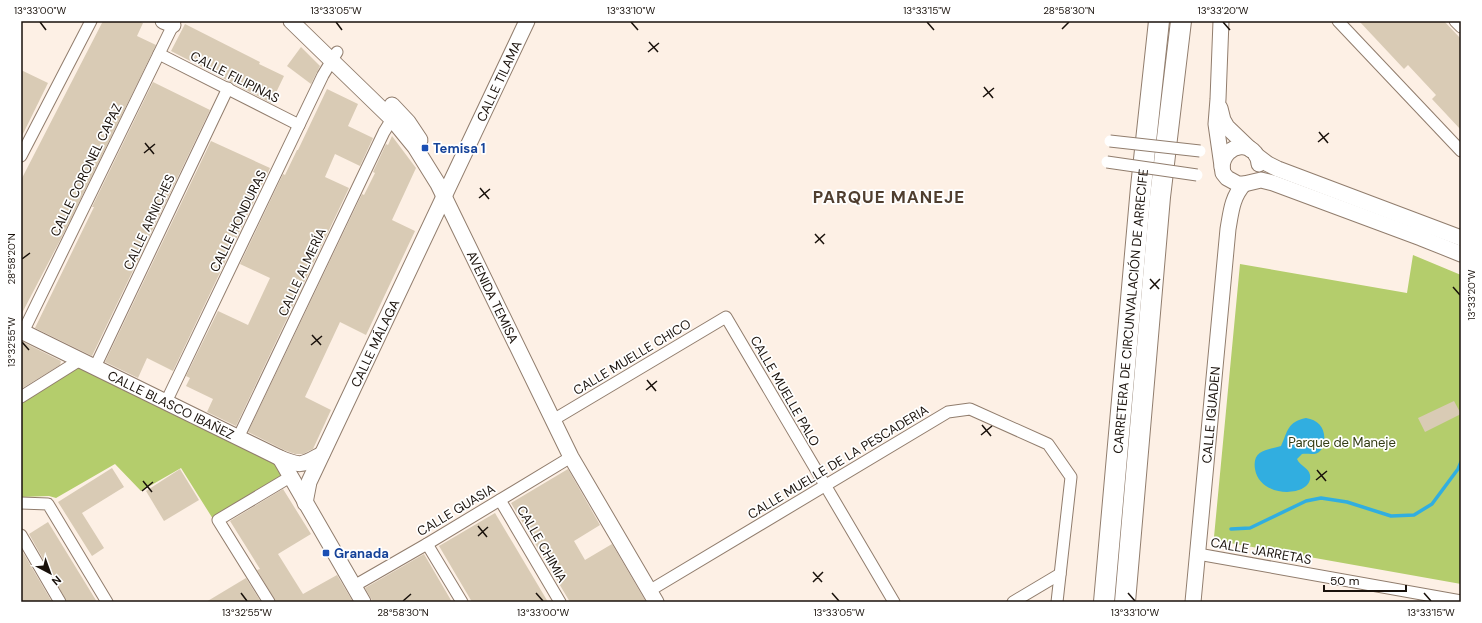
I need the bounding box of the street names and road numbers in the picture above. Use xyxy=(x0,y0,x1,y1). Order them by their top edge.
street label: CALLE TILAMA xyxy=(472,37,525,124)
street label: CALLE FILIPINAS xyxy=(188,47,282,107)
street label: CALLE CORONEL CAPAZ xyxy=(46,101,126,239)
street label: CALLE HONDURAS xyxy=(206,167,270,275)
street label: CARRETERA DE CIRCUNVALACIÓN DE ARRECIFE xyxy=(1109,168,1151,454)
street label: CALLE ARNICHES xyxy=(119,171,179,273)
street label: CALLE ALMERÍA xyxy=(273,224,330,319)
street label: AVENIDA TEMISA xyxy=(463,248,523,346)
street label: CALLE MÁLAGA xyxy=(347,296,403,390)
street label: CALLE MUELLE CHICO xyxy=(570,315,694,399)
street label: CALLE MUELLE PALO xyxy=(746,333,824,449)
street label: CALLE BLASCO IBAÑEZ xyxy=(105,366,237,443)
street label: CALLE IGUADEN xyxy=(1198,366,1224,464)
street label: CALLE MUELLE DE LA PESCADERIA xyxy=(744,401,932,523)
street label: CALLE GUASIA xyxy=(414,480,498,540)
street label: CALLE CHIMIA xyxy=(513,502,571,586)
street label: CALLE JARRETAS xyxy=(1209,534,1313,568)

